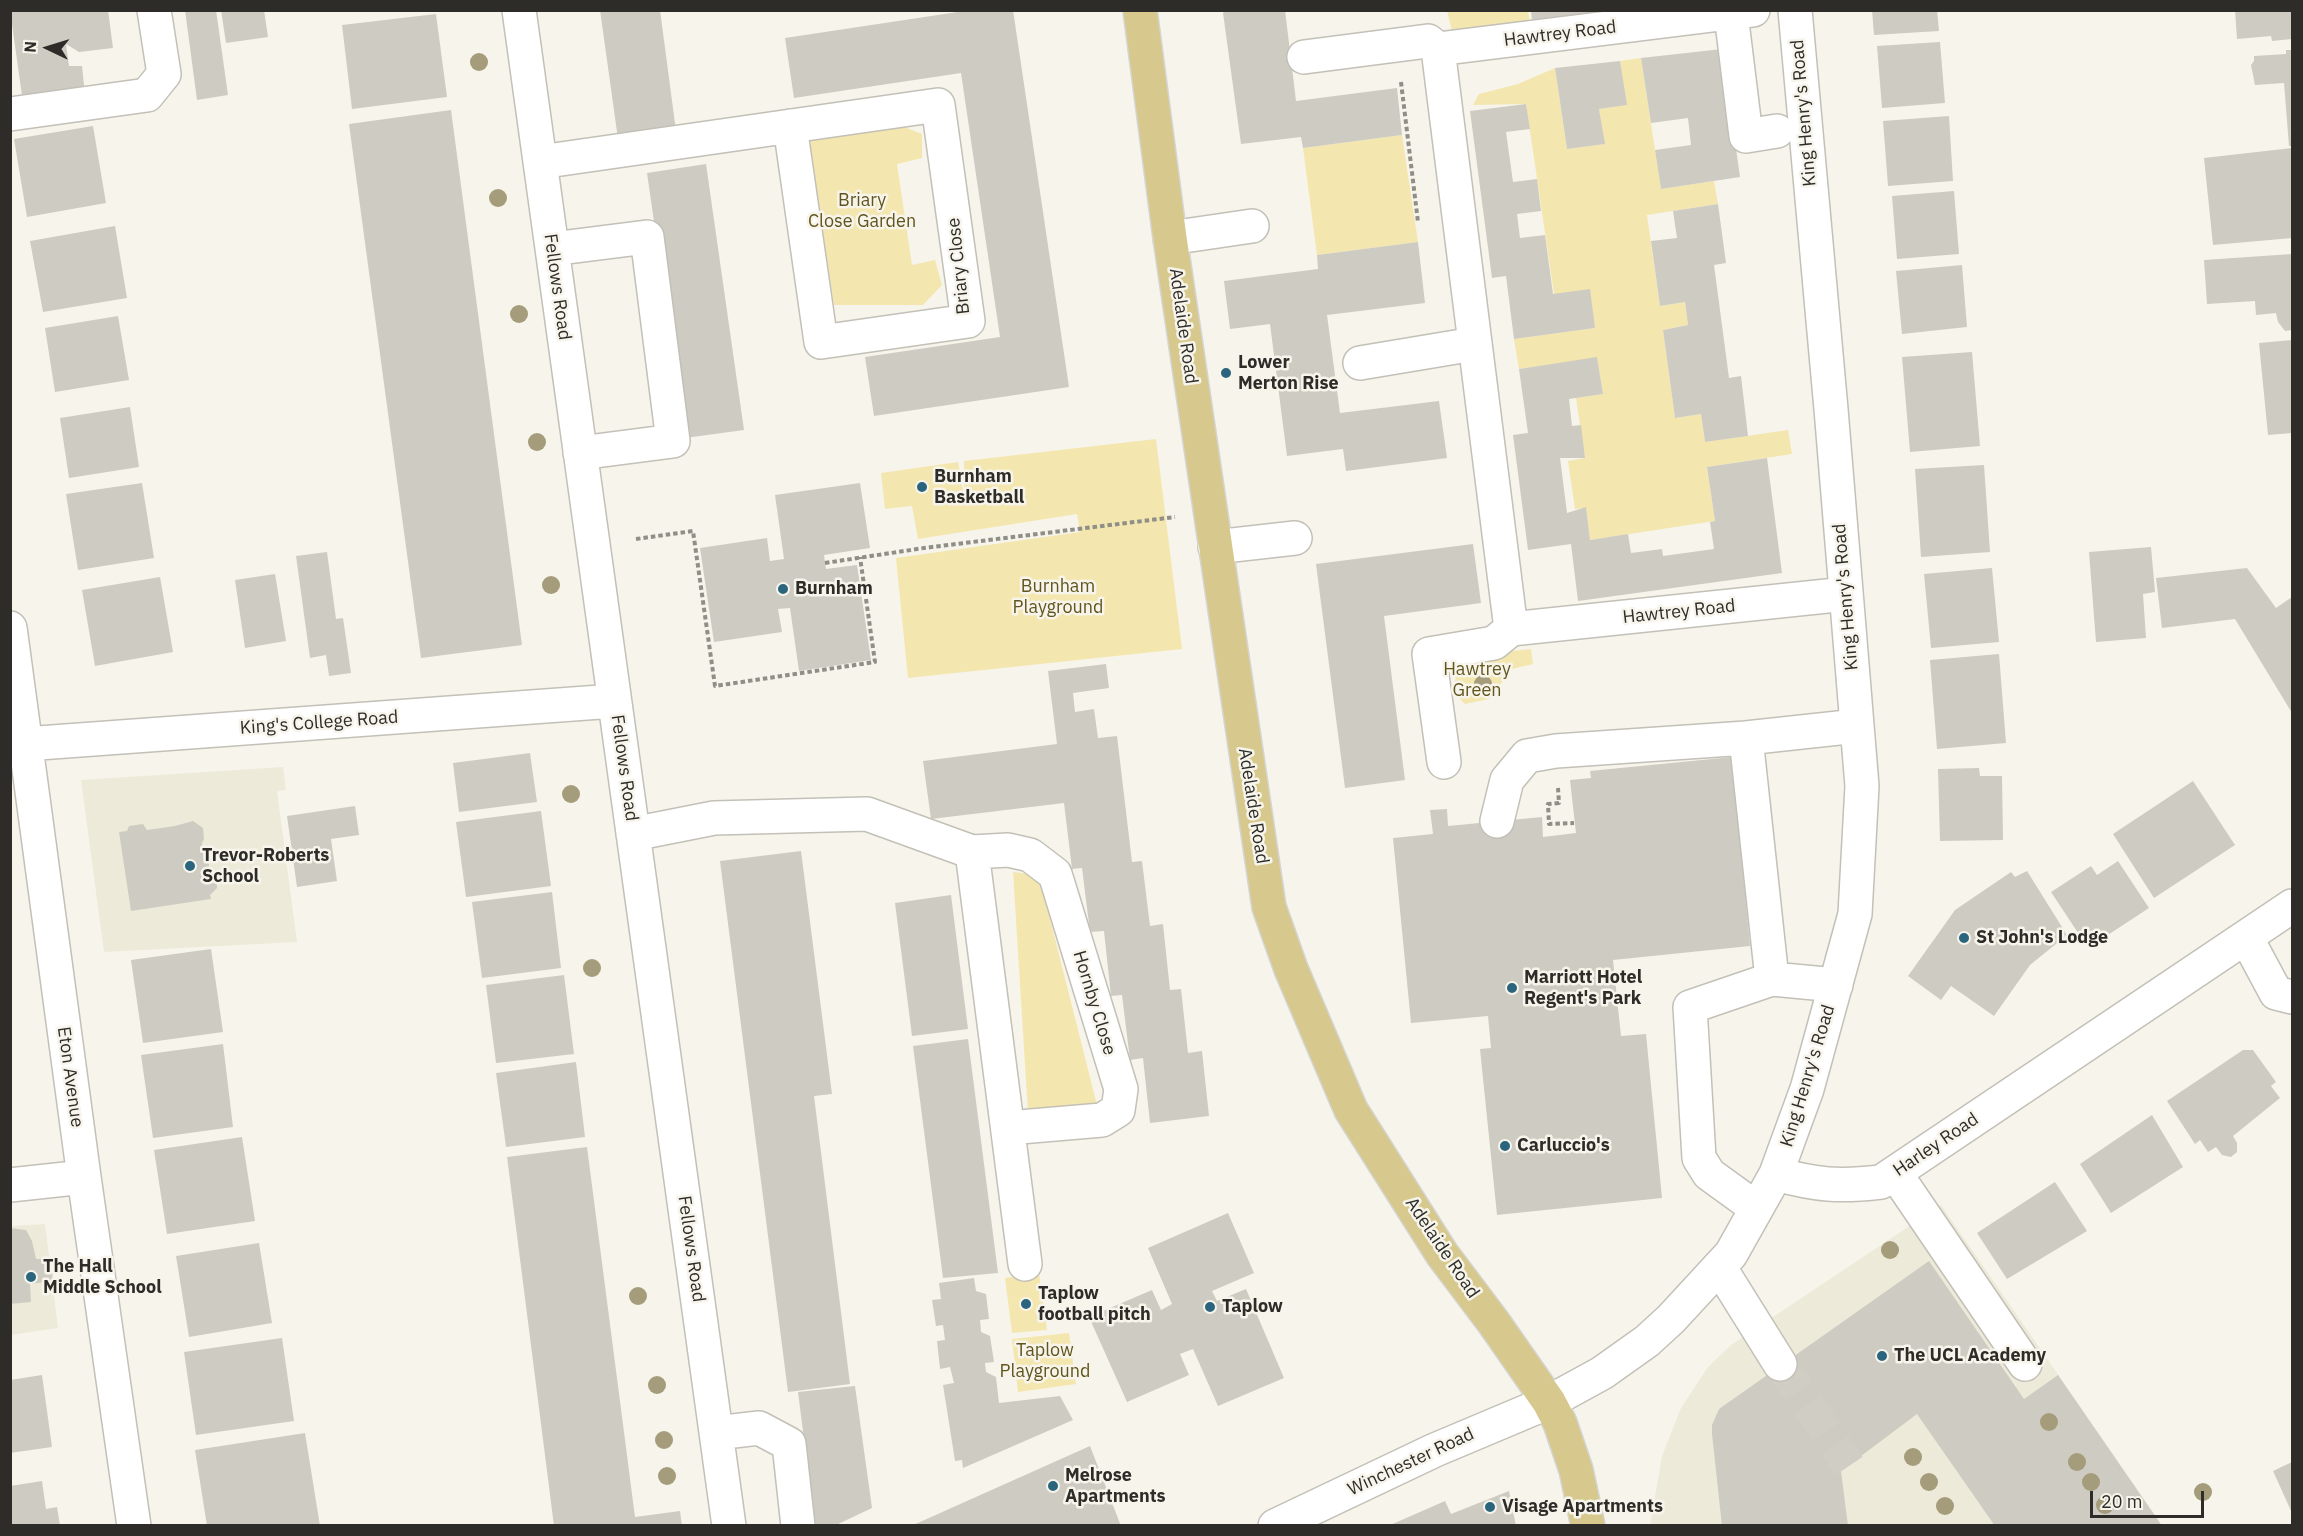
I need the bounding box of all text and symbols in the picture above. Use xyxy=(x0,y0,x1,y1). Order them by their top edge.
street label: Hawtrey Road xyxy=(1502,16,1618,52)
north arrow xyxy=(18,18,78,78)
street label: King Henry's Road xyxy=(1787,39,1821,187)
text: N xyxy=(20,40,40,53)
park label: Briary Close Garden xyxy=(808,190,916,232)
street label: Briary Close xyxy=(943,216,975,316)
street label: Fellows Road xyxy=(539,232,575,342)
street label: Adelaide Road xyxy=(1164,267,1202,385)
place label: Lower Merton Rise xyxy=(1238,352,1339,394)
marker: Lower Merton Rise xyxy=(1219,366,1233,380)
place label: Burnham Basketball xyxy=(934,466,1024,508)
marker: Burnham Basketball xyxy=(915,480,929,494)
street label: King Henry's Road xyxy=(1829,523,1863,671)
park label: Burnham Playground xyxy=(1013,576,1103,618)
place label: Burnham xyxy=(795,578,873,600)
marker: Burnham xyxy=(776,582,790,596)
street label: Hawtrey Road xyxy=(1622,595,1736,629)
park label: Hawtrey Green xyxy=(1443,659,1511,702)
street label: King's College Road xyxy=(239,707,399,739)
street label: Fellows Road xyxy=(606,713,642,823)
street label: Adelaide Road xyxy=(1233,747,1273,865)
place label: Trevor-Roberts School xyxy=(202,845,329,888)
marker: Trevor-Roberts School xyxy=(183,859,197,873)
place label: St John's Lodge xyxy=(1976,927,2108,949)
marker: St John's Lodge xyxy=(1957,931,1971,945)
street label: Hornby Close xyxy=(1068,948,1120,1058)
place label: Marriott Hotel Regent's Park xyxy=(1524,967,1642,1010)
marker: Marriott Hotel Regent's Park xyxy=(1505,981,1519,995)
street label: King Henry's Road xyxy=(1776,1002,1840,1150)
street label: Eton Avenue xyxy=(52,1025,88,1129)
street label: Harley Road xyxy=(1889,1109,1983,1181)
place label: Carluccio's xyxy=(1517,1135,1610,1157)
marker: Carluccio's xyxy=(1498,1139,1512,1153)
street label: Fellows Road xyxy=(673,1194,709,1304)
street label: Adelaide Road xyxy=(1400,1194,1484,1302)
place label: The Hall Middle School xyxy=(43,1256,162,1298)
marker: The Hall Middle School xyxy=(24,1270,38,1284)
place label: Taplow football pitch xyxy=(1038,1283,1151,1326)
place label: Taplow xyxy=(1222,1296,1283,1318)
marker: Taplow football pitch xyxy=(1019,1297,1033,1311)
marker: Taplow xyxy=(1203,1300,1217,1314)
park label: Taplow Playground xyxy=(1000,1340,1090,1382)
place label: The UCL Academy xyxy=(1894,1345,2046,1367)
marker: The UCL Academy xyxy=(1875,1349,1889,1363)
street label: Winchester Road xyxy=(1344,1423,1478,1501)
place label: Melrose Apartments xyxy=(1065,1465,1166,1508)
marker: Melrose Apartments xyxy=(1046,1479,1060,1493)
scale bar xyxy=(2093,1479,2207,1517)
text: 20 m xyxy=(2101,1490,2143,1513)
place label: Visage Apartments xyxy=(1502,1496,1663,1518)
marker: Visage Apartments xyxy=(1483,1500,1497,1514)

